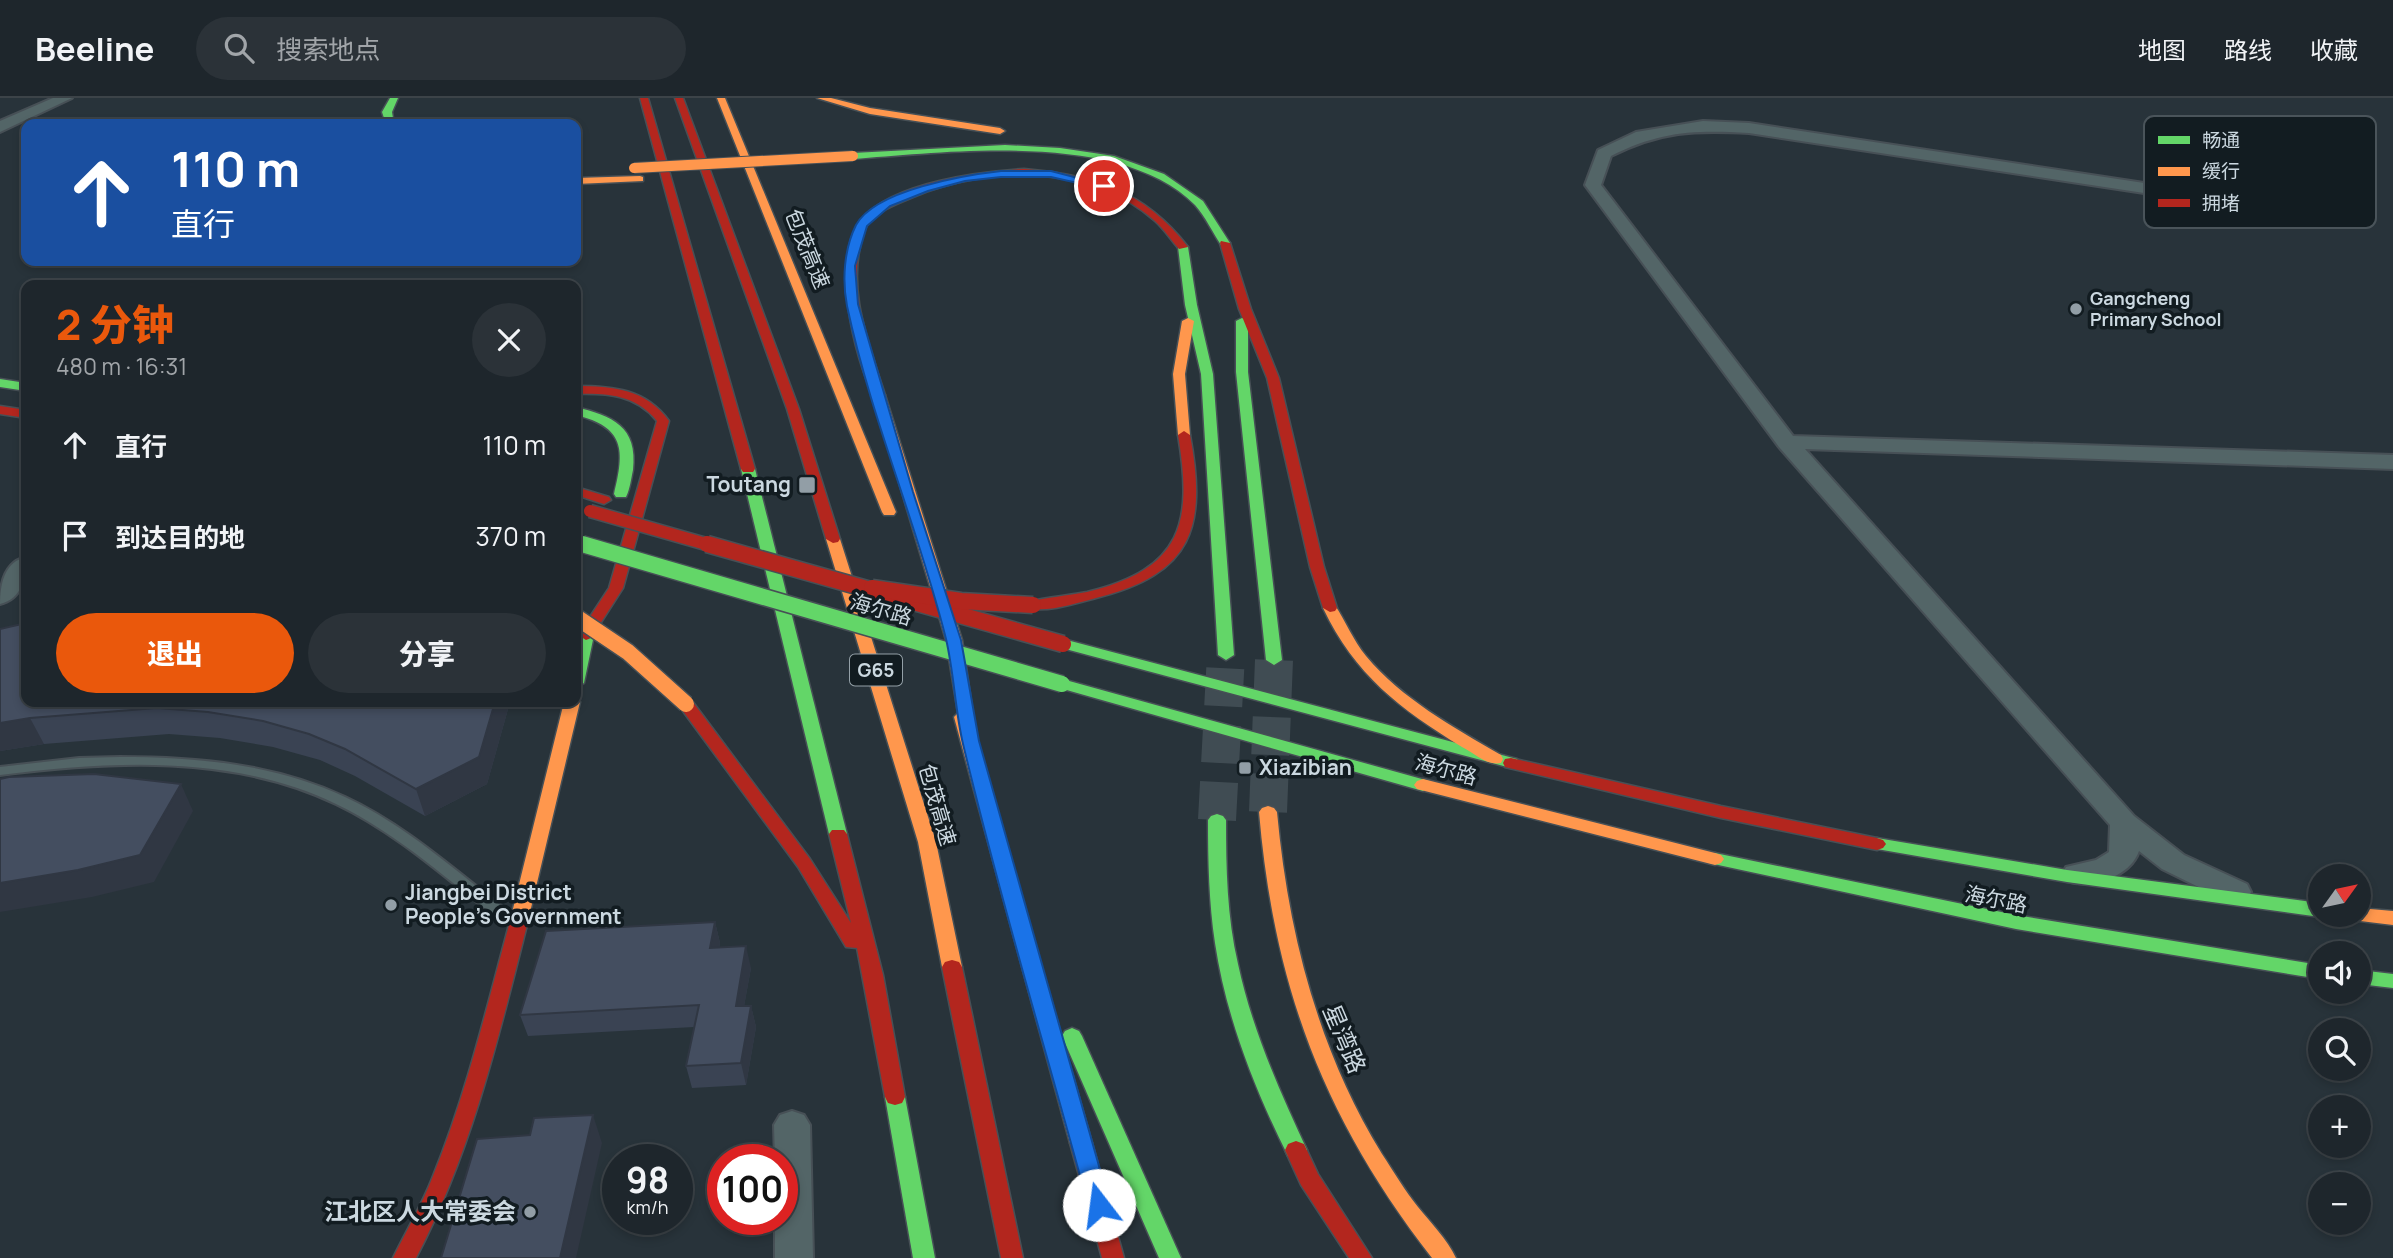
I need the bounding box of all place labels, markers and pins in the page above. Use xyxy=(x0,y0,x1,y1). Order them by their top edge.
pin xyxy=(1074,156,1134,216)
place label: Gangcheng Primary School xyxy=(2090,286,2222,331)
marker: Gangcheng Primary School xyxy=(2068,301,2084,317)
place label: Toutang xyxy=(707,470,791,498)
marker: Toutang xyxy=(797,475,817,495)
place label: Xiazibian xyxy=(1259,753,1352,781)
marker: Xiazibian xyxy=(1237,760,1253,776)
place label: Jiangbei District People’s Government xyxy=(405,878,622,930)
marker: Jiangbei District People’s Government xyxy=(383,897,399,913)
place label: 江北区人大常委会 xyxy=(324,1194,516,1227)
marker: 江北区人大常委会 xyxy=(522,1204,538,1220)

